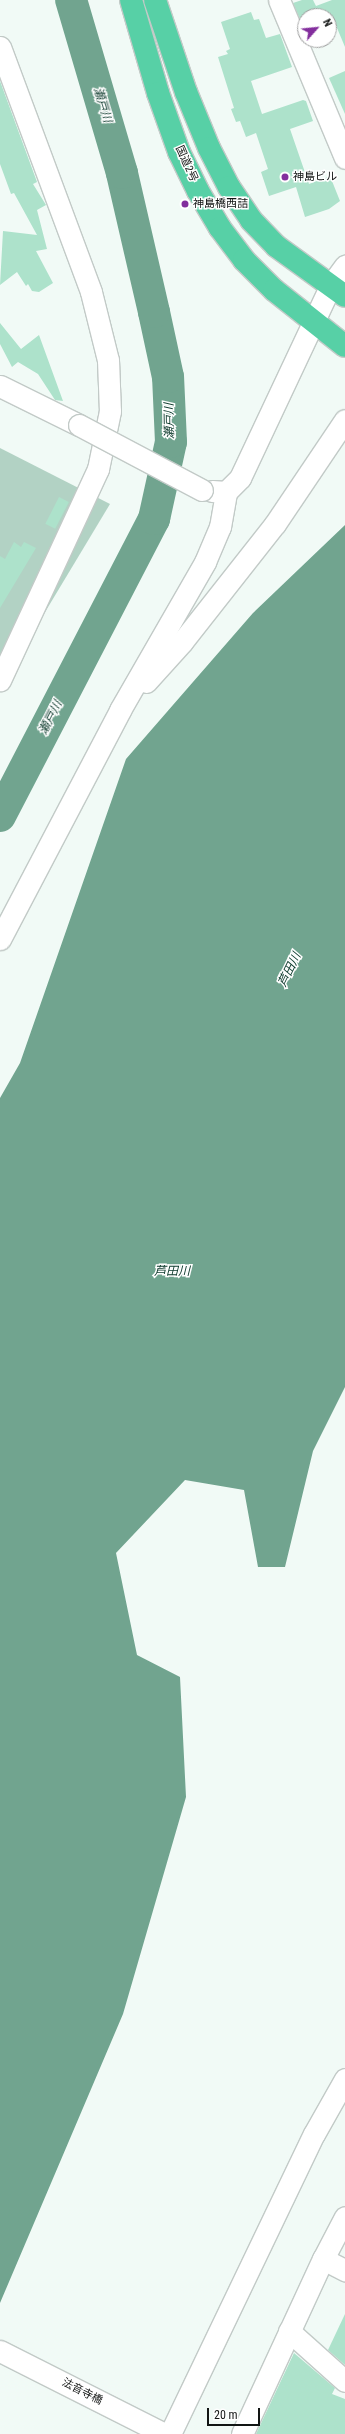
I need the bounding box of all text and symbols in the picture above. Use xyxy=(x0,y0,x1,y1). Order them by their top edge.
north arrow xyxy=(297,8,337,48)
text: N xyxy=(320,17,335,29)
water label: 瀬戸川 xyxy=(90,86,114,124)
street label: 国道2号 xyxy=(172,144,200,184)
place label: 神島ビル xyxy=(293,170,337,184)
marker: 神島ビル xyxy=(280,172,290,182)
place label: 神島橋西詰 xyxy=(193,197,248,211)
marker: 神島橋西詰 xyxy=(180,199,190,209)
water label: 瀬戸川 xyxy=(162,403,178,439)
water label: 瀬戸川 xyxy=(36,699,66,737)
water label: 芦田川 xyxy=(276,951,304,989)
water label: 芦田川 xyxy=(154,1265,190,1279)
street label: 法音寺橋 xyxy=(59,2376,105,2408)
scale bar xyxy=(209,2400,262,2426)
text: 20 m xyxy=(214,2408,238,2422)

